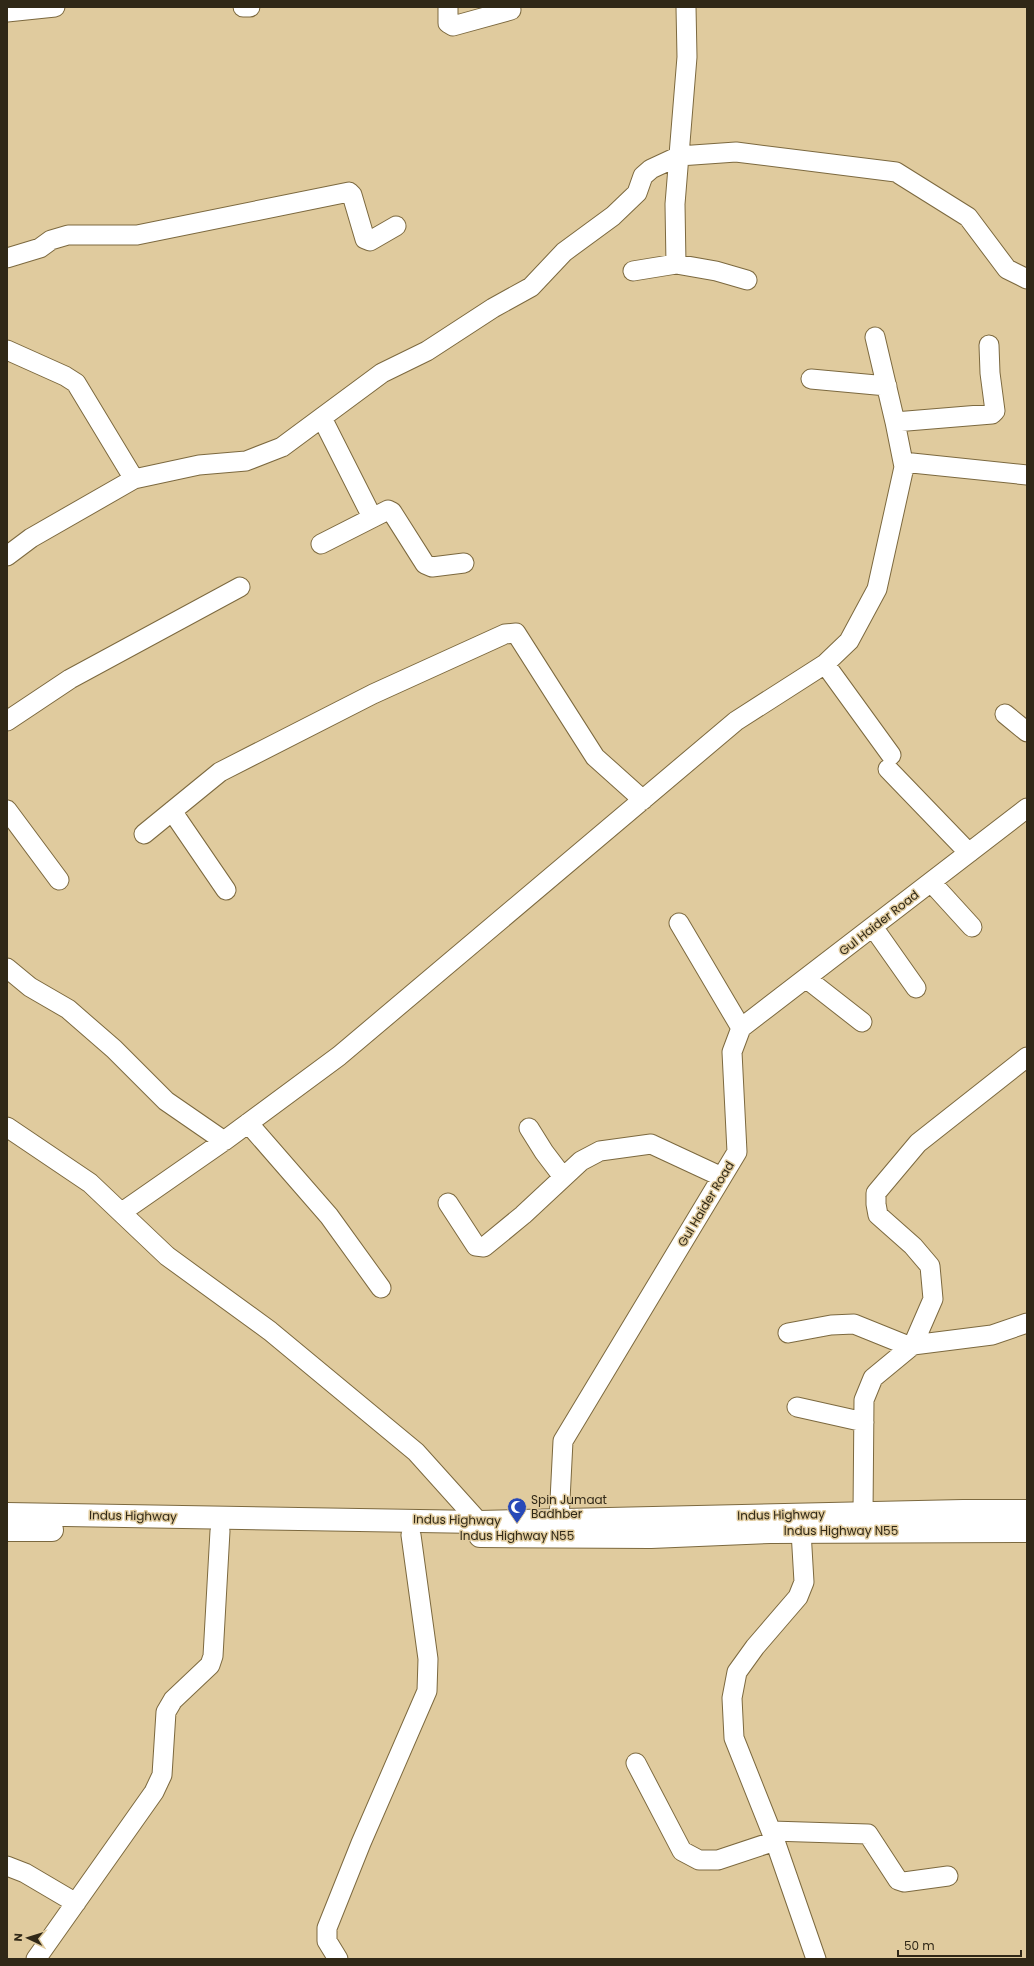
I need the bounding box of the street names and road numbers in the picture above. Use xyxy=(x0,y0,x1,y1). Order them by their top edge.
street label: Gul Haider Road xyxy=(835,886,922,959)
street label: Gul Haider Road xyxy=(673,1158,738,1250)
street label: Indus Highway xyxy=(737,1505,825,1524)
street label: Indus Highway xyxy=(89,1506,177,1525)
street label: Indus Highway xyxy=(413,1510,501,1529)
street label: Indus Highway N55 xyxy=(784,1522,898,1539)
street label: Indus Highway N55 xyxy=(460,1527,574,1544)

